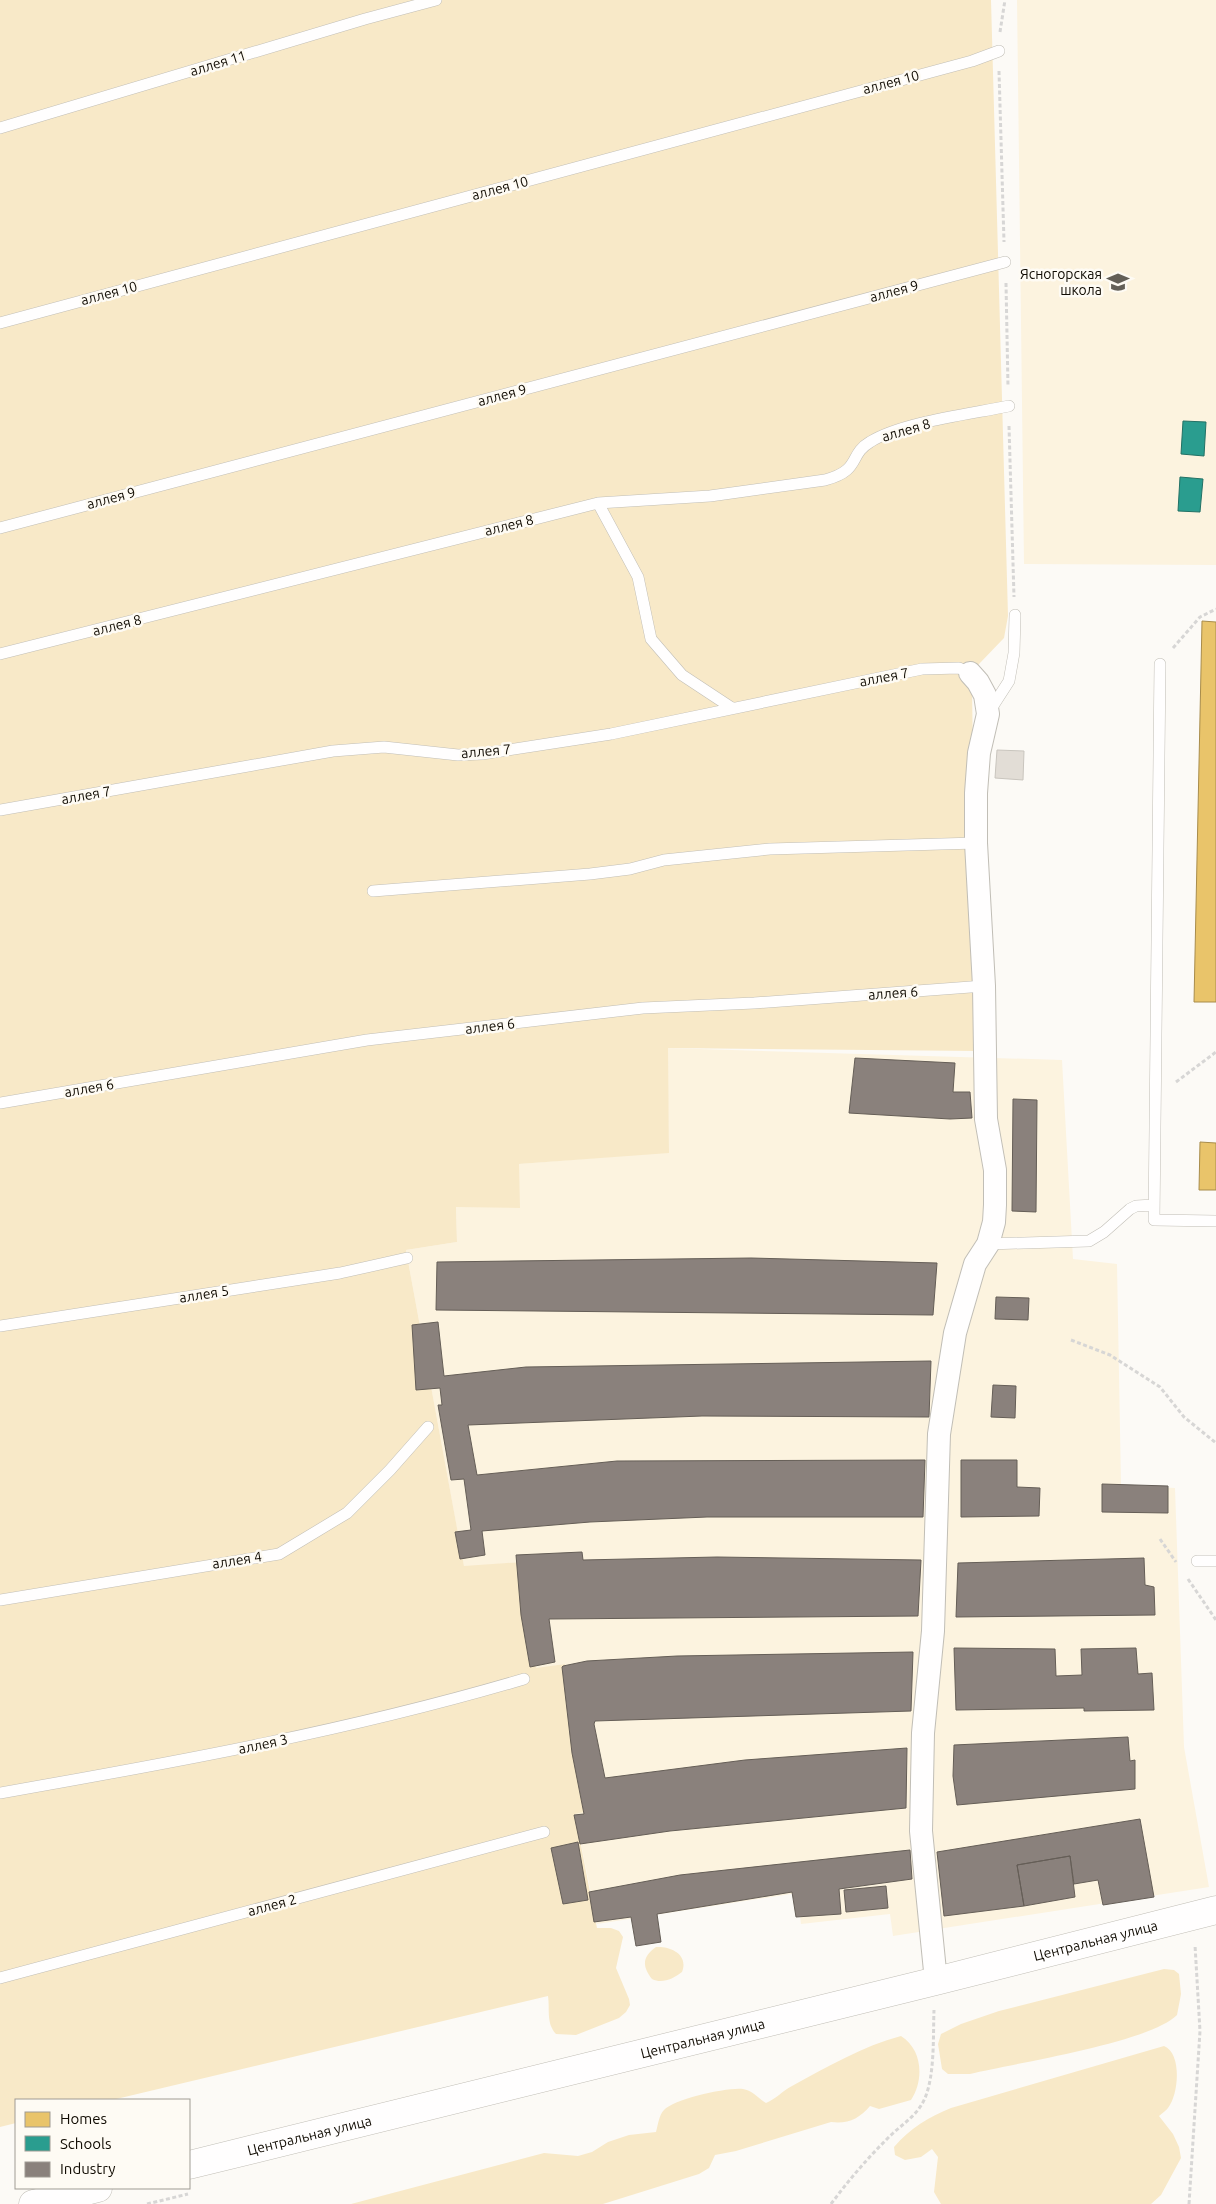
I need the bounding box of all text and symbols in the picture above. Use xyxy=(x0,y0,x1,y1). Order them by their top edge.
street label: аллея 11 xyxy=(188,47,248,79)
street label: аллея 10 xyxy=(861,67,921,97)
street label: аллея 10 xyxy=(470,173,530,203)
place label: Ясногорская школа xyxy=(1020,266,1102,298)
school or university icon: Ясногорская школа xyxy=(1105,269,1131,295)
street label: аллея 9 xyxy=(868,277,920,305)
street label: аллея 10 xyxy=(79,278,139,308)
street label: аллея 9 xyxy=(476,381,528,409)
street label: аллея 8 xyxy=(880,415,932,445)
street label: аллея 9 xyxy=(85,484,137,512)
street label: аллея 8 xyxy=(483,511,535,539)
street label: аллея 8 xyxy=(91,611,143,639)
street label: аллея 7 xyxy=(858,664,910,690)
street label: аллея 7 xyxy=(460,741,512,761)
street label: аллея 7 xyxy=(60,783,112,807)
street label: аллея 6 xyxy=(868,983,919,1003)
street label: аллея 6 xyxy=(464,1015,516,1037)
street label: аллея 6 xyxy=(63,1076,115,1100)
street label: аллея 5 xyxy=(178,1282,230,1306)
street label: аллея 4 xyxy=(211,1548,263,1572)
street label: аллея 3 xyxy=(237,1731,289,1757)
street label: аллея 2 xyxy=(246,1891,298,1919)
street label: Центральная улица xyxy=(1032,1917,1159,1964)
street label: Центральная улица xyxy=(639,2015,766,2061)
legend xyxy=(15,2099,190,2189)
text: Homes xyxy=(60,2110,107,2127)
street label: Центральная улица xyxy=(246,2112,373,2158)
text: Schools xyxy=(60,2135,111,2152)
text: Industry xyxy=(60,2160,115,2177)

